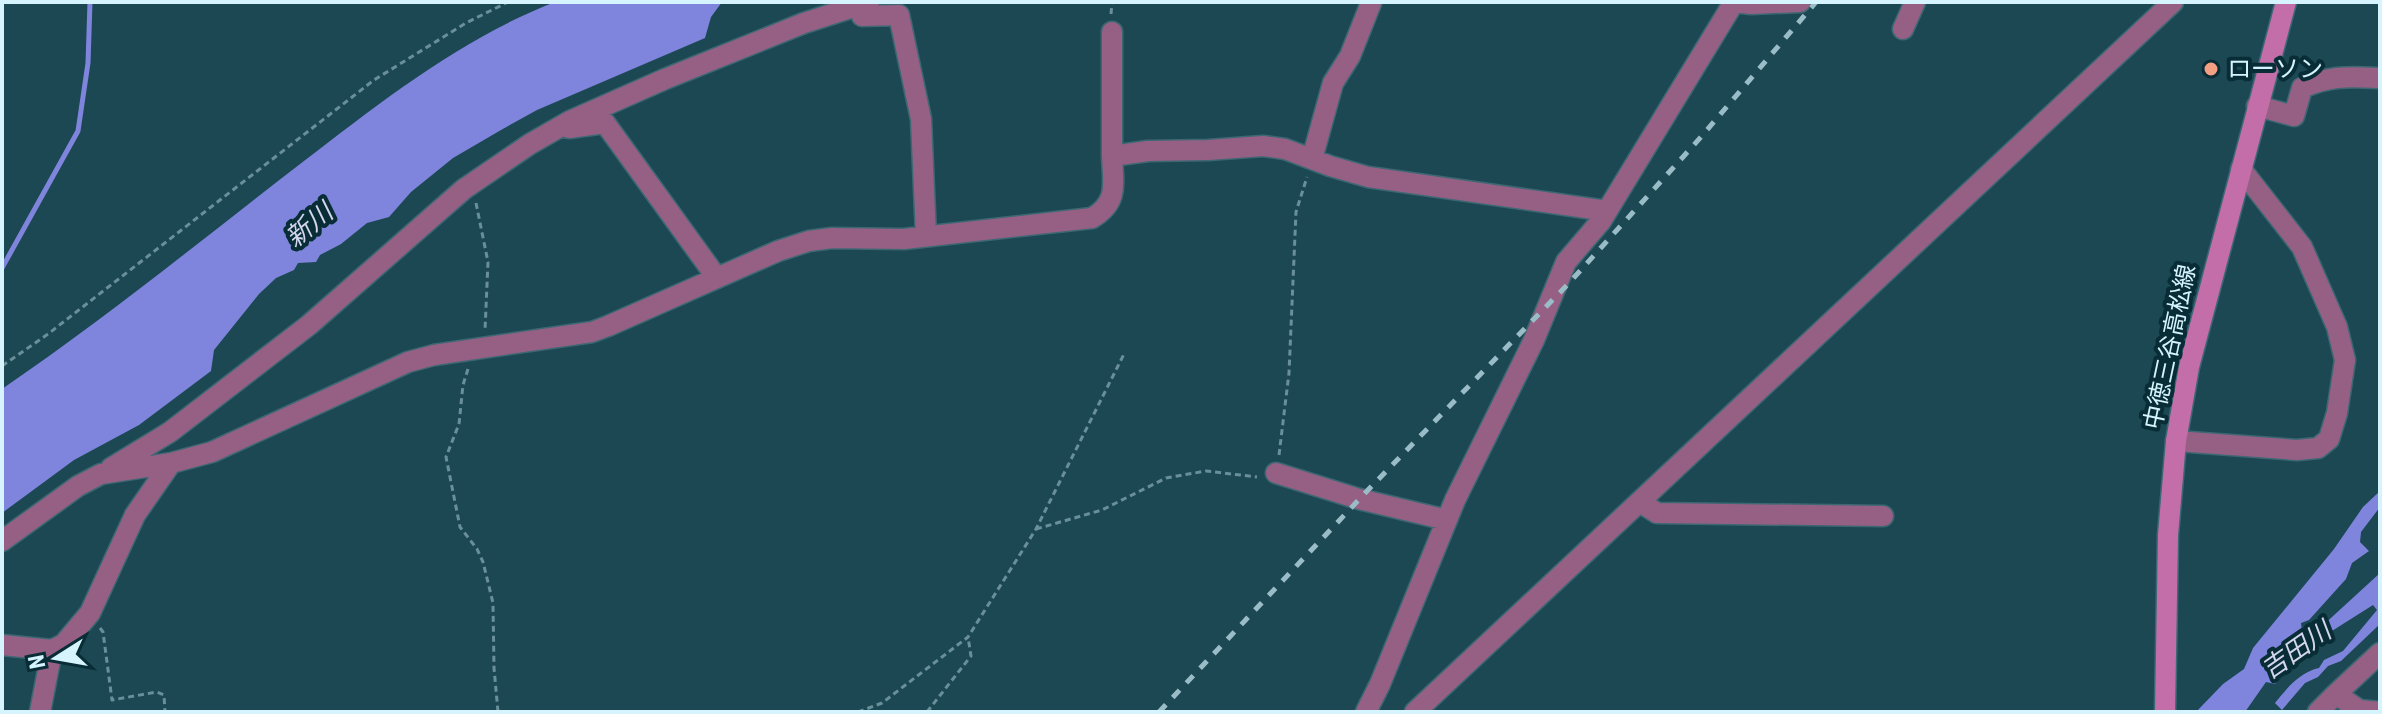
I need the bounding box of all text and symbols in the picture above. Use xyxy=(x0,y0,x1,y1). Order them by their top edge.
place label: ローソン xyxy=(2227,55,2323,83)
marker: ローソン xyxy=(2202,60,2220,78)
water label: 新川 xyxy=(279,195,341,253)
street label: 中徳三谷高松線 xyxy=(2139,262,2201,432)
water label: 吉田川 xyxy=(2255,614,2339,685)
north arrow xyxy=(16,618,96,698)
text: N xyxy=(23,653,50,671)

